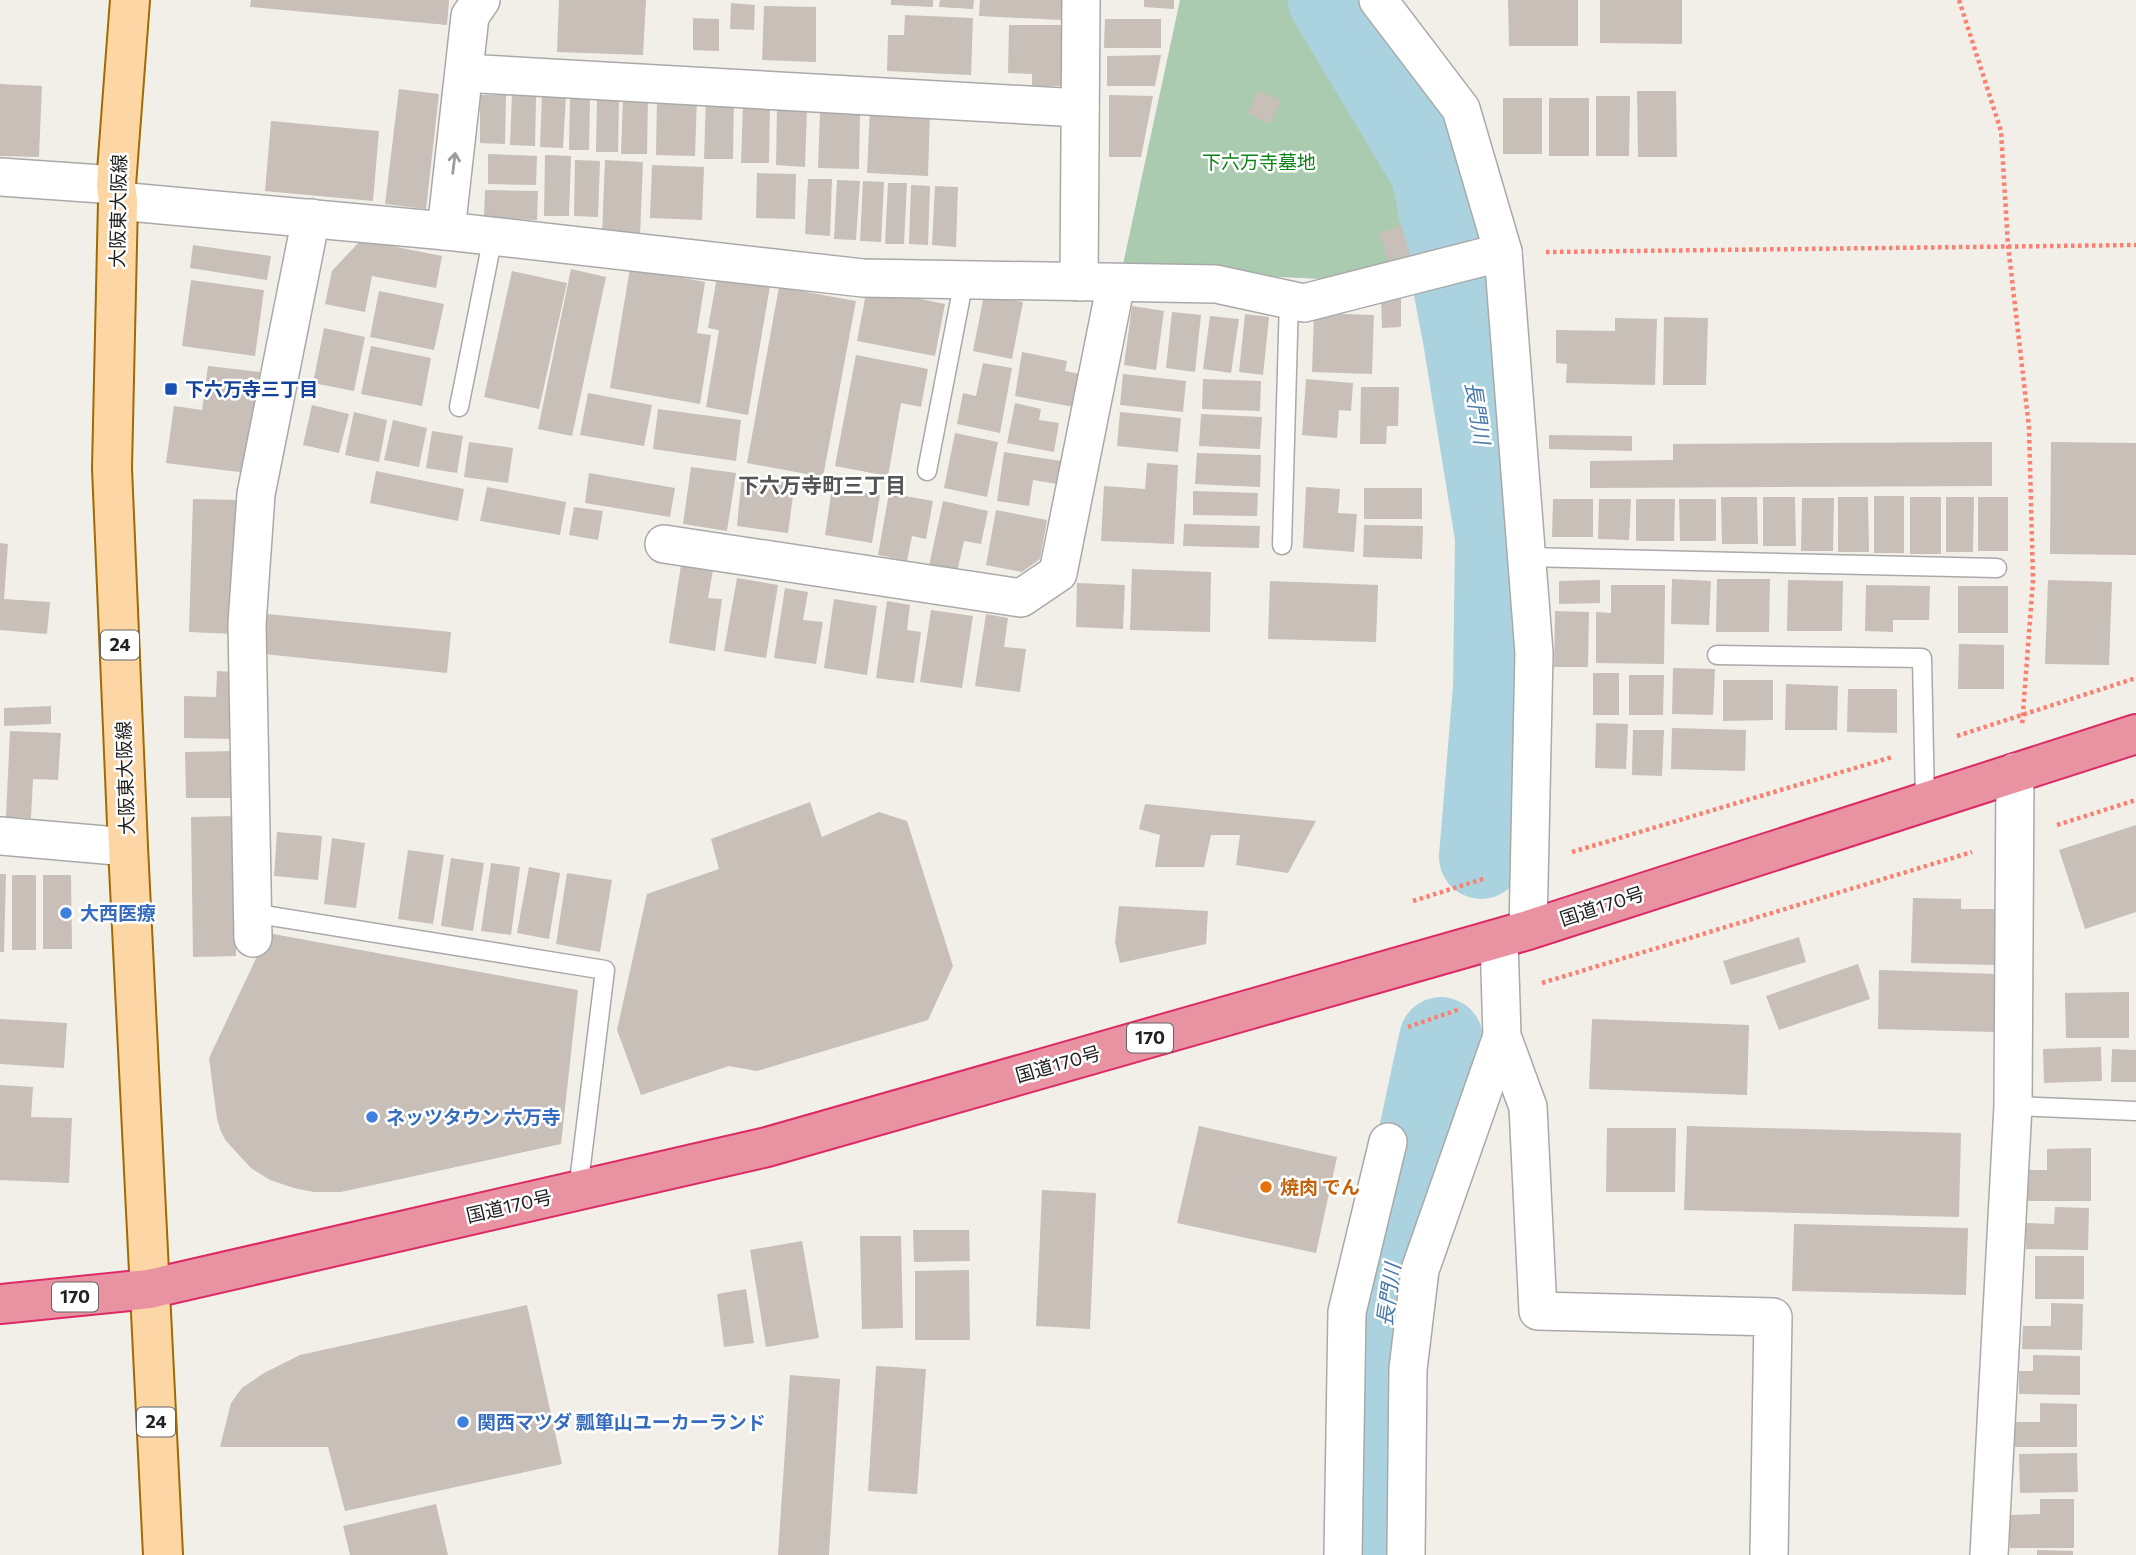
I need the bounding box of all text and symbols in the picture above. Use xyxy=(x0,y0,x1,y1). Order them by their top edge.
park label: 下六万寺墓地 xyxy=(1202,150,1316,173)
one-way arrow xyxy=(447,153,460,175)
street label: 大阪東大阪線 xyxy=(105,154,130,268)
place label: 下六万寺三丁目 xyxy=(185,377,318,400)
water label: 長門川 xyxy=(1461,380,1496,448)
marker: 下六万寺三丁目 xyxy=(163,381,179,397)
district label: 下六万寺町三丁目 xyxy=(738,472,906,497)
road number: 24 xyxy=(101,630,139,660)
street label: 大阪東大阪線 xyxy=(111,721,138,835)
street label: 国道170号 xyxy=(1557,881,1647,930)
place label: 大西医療 xyxy=(80,901,156,924)
marker: 大西医療 xyxy=(58,905,74,921)
road number: 170 xyxy=(1127,1023,1173,1052)
street label: 国道170号 xyxy=(1013,1040,1103,1087)
place label: ネッツタウン 六万寺 xyxy=(386,1105,561,1128)
marker: ネッツタウン 六万寺 xyxy=(364,1109,380,1125)
place label: 焼肉 でん xyxy=(1280,1175,1360,1198)
marker: 焼肉 でん xyxy=(1258,1179,1274,1195)
street label: 国道170号 xyxy=(464,1184,554,1227)
water label: 長門川 xyxy=(1371,1260,1405,1328)
road number: 170 xyxy=(52,1282,98,1312)
road number: 24 xyxy=(137,1408,175,1436)
place label: 関西マツダ 瓢箪山ユーカーランド xyxy=(477,1410,766,1433)
marker: 関西マツダ 瓢箪山ユーカーランド xyxy=(455,1414,471,1430)

